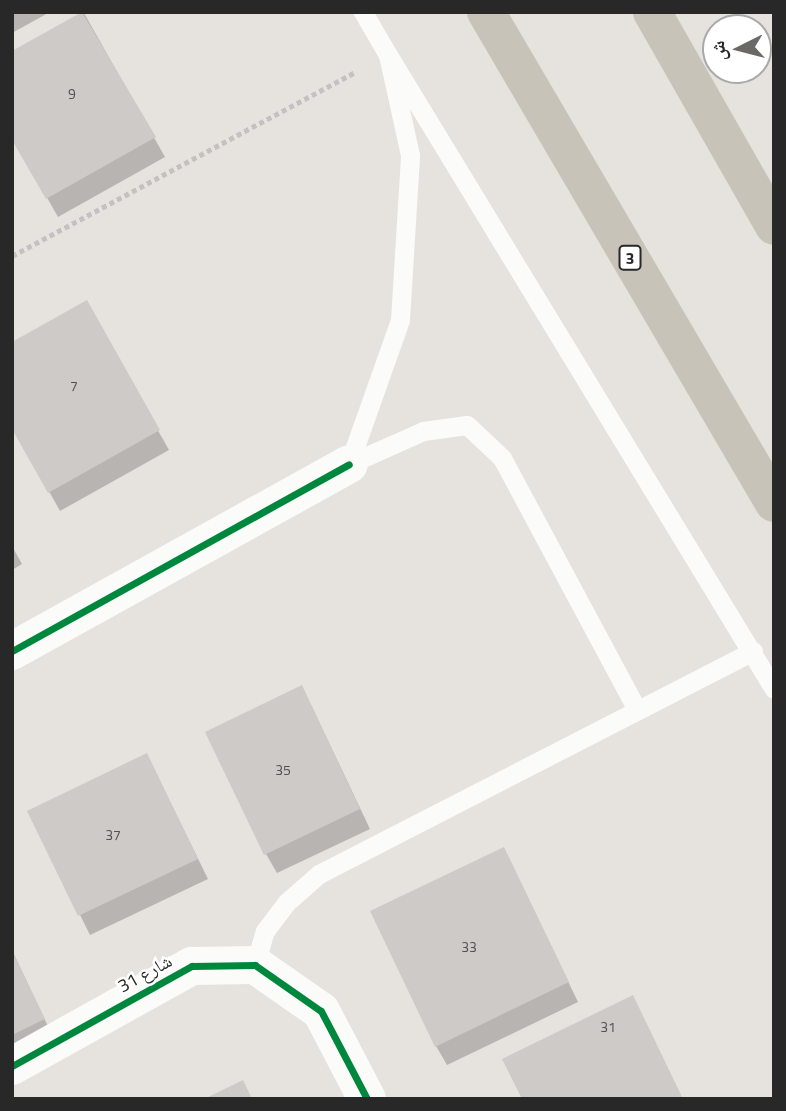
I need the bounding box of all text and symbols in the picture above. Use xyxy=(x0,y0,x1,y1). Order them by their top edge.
north arrow xyxy=(702,14,772,84)
text: ش xyxy=(702,39,733,63)
house number: 9 xyxy=(68,86,76,102)
road number: 3 xyxy=(618,246,642,270)
house number: 7 xyxy=(70,378,78,394)
house number: 35 xyxy=(275,762,291,778)
house number: 37 xyxy=(105,827,121,843)
house number: 33 xyxy=(461,939,477,955)
street label: شارع 31 xyxy=(114,950,176,998)
house number: 31 xyxy=(600,1019,616,1035)

